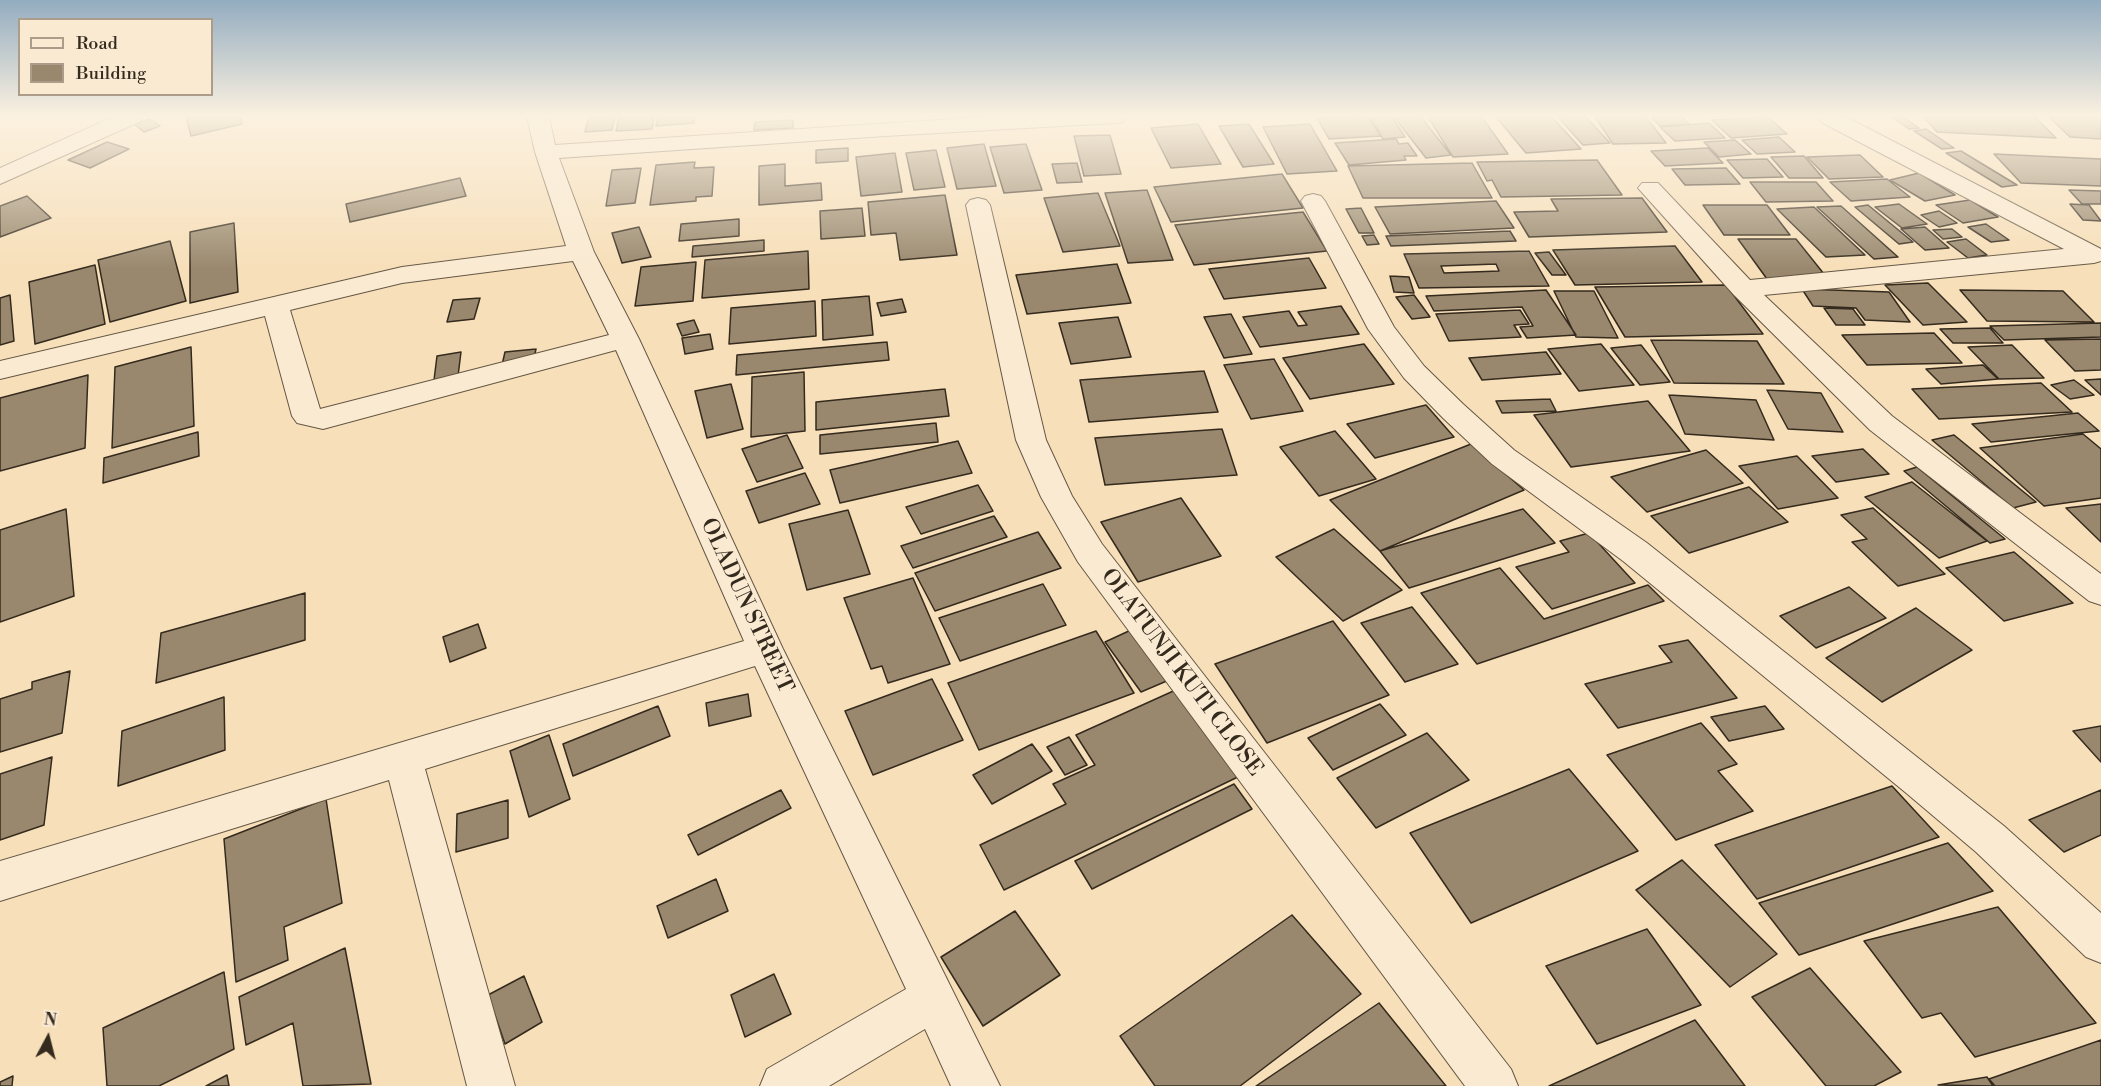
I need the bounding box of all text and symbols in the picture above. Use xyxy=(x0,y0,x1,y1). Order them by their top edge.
legend xyxy=(18,18,213,96)
text: Road xyxy=(76,32,118,55)
text: Building xyxy=(76,62,146,85)
street label: OLADUN STREET xyxy=(694,514,798,698)
street label: OLATUNJI KUTI CLOSE xyxy=(1094,564,1268,782)
north arrow xyxy=(18,1008,78,1068)
text: N xyxy=(43,1009,58,1031)

